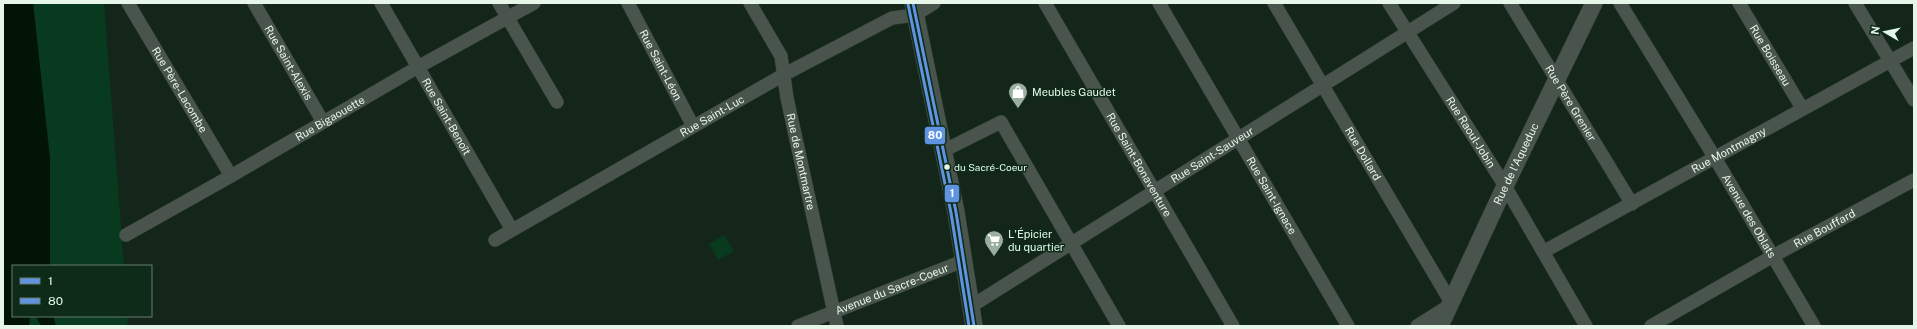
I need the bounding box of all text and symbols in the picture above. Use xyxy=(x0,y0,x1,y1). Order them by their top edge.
north arrow xyxy=(1865,12,1905,52)
street label: Rue Saint-Alexis xyxy=(262,23,315,102)
street label: Rue Boisseau xyxy=(1748,23,1793,88)
text: N xyxy=(1869,25,1882,36)
street label: Rue Saint-Léon xyxy=(637,28,684,102)
street label: Rue Père-Lacombe xyxy=(150,45,210,135)
street label: Rue Père Grenier xyxy=(1543,63,1598,143)
street label: Rue Saint-Benoît xyxy=(420,76,473,157)
shop icon: Meubles Gaudet xyxy=(1007,81,1029,109)
place label: Meubles Gaudet xyxy=(1032,86,1116,98)
street label: Rue Bigaouette xyxy=(293,93,367,143)
street label: Rue Saint-Luc xyxy=(678,93,746,139)
street label: Rue Raoul-Jobin xyxy=(1444,94,1498,170)
street label: Rue Saint-Bonaventure xyxy=(1104,111,1174,219)
street label: Rue de Montmartre xyxy=(785,112,817,211)
street label: Rue de l'Aqueduc xyxy=(1491,121,1541,207)
street label: Rue Saint-Sauveur xyxy=(1169,124,1256,185)
street label: Rue Montmagny xyxy=(1689,124,1768,175)
street label: Rue Dollard xyxy=(1343,125,1383,182)
line badge: 80 xyxy=(924,126,946,145)
text: 80 xyxy=(928,129,942,141)
street label: Rue Saint-Ignace xyxy=(1244,155,1299,236)
place label: du Sacré-Coeur xyxy=(954,161,1027,173)
marker: du Sacré-Coeur xyxy=(942,162,952,172)
street label: Avenue des Oblats xyxy=(1720,172,1779,260)
line badge: 1 xyxy=(944,184,960,203)
text: 1 xyxy=(950,187,954,199)
street label: Rue Bouffard xyxy=(1792,207,1857,250)
place label: L'Épicier du quartier xyxy=(1008,227,1064,253)
supermarket icon: L'Épicier du quartier xyxy=(983,229,1005,257)
street label: Avenue du Sacre-Coeur xyxy=(834,261,950,317)
legend xyxy=(12,265,152,317)
text: 1 xyxy=(48,274,53,288)
text: 80 xyxy=(48,294,63,308)

